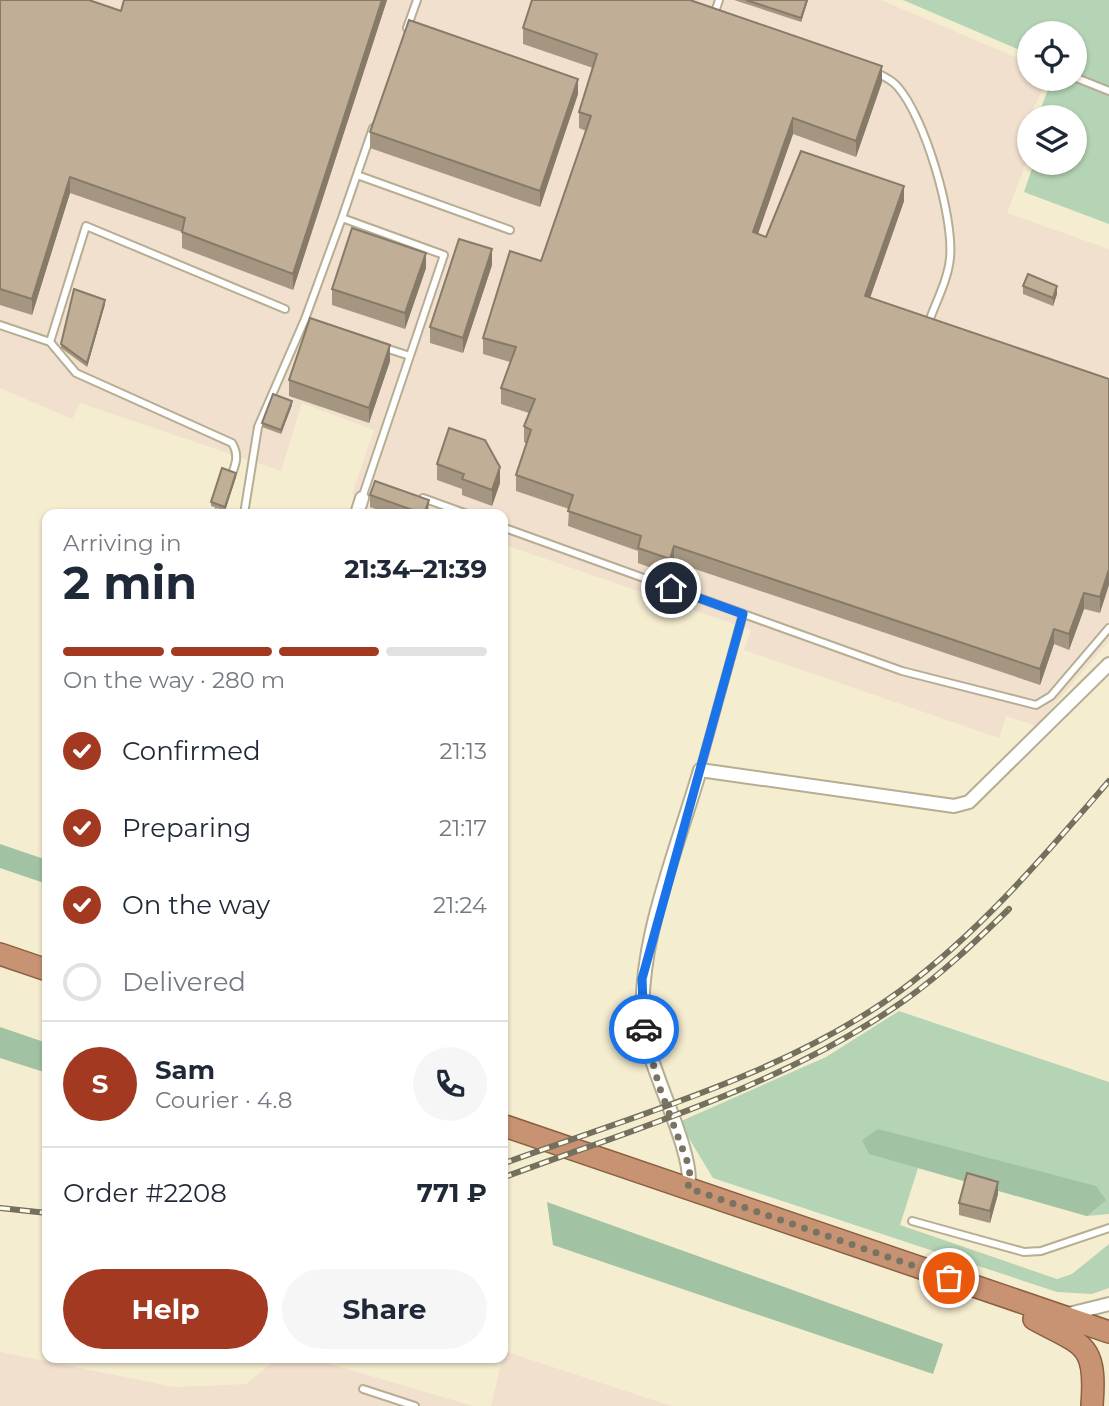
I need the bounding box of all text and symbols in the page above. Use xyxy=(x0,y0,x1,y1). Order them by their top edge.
map controls xyxy=(1017,21,1087,175)
button: locate xyxy=(1017,21,1087,91)
button: layers xyxy=(1017,105,1087,175)
text: Arriving in xyxy=(63,529,182,557)
text: 21:34–21:39 xyxy=(344,553,487,585)
text: 2 min xyxy=(63,554,197,611)
pin xyxy=(641,558,701,618)
icon: home xyxy=(652,569,690,607)
text: On the way · 280 m xyxy=(63,666,285,694)
icon: check xyxy=(63,732,101,770)
text: Confirmed xyxy=(122,735,261,767)
text: 21:13 xyxy=(439,737,487,765)
icon: check xyxy=(63,809,101,847)
text: Preparing xyxy=(122,812,251,844)
text: 21:17 xyxy=(439,814,487,842)
icon: check xyxy=(63,886,101,924)
text: On the way xyxy=(122,889,270,921)
text: 21:24 xyxy=(433,891,487,919)
text: Delivered xyxy=(122,966,246,998)
courier xyxy=(609,994,679,1064)
icon: car xyxy=(625,1010,663,1048)
button: phone xyxy=(413,1047,487,1121)
text: Sam xyxy=(155,1054,215,1086)
text: S xyxy=(92,1068,108,1100)
text: Courier · 4.8 xyxy=(155,1086,292,1114)
text: Order #2208 xyxy=(63,1177,227,1209)
text: 771 ₽ xyxy=(417,1177,487,1209)
pin xyxy=(919,1248,979,1308)
icon: bag xyxy=(930,1259,968,1297)
button: Help xyxy=(63,1269,268,1349)
button: Share xyxy=(282,1269,487,1349)

